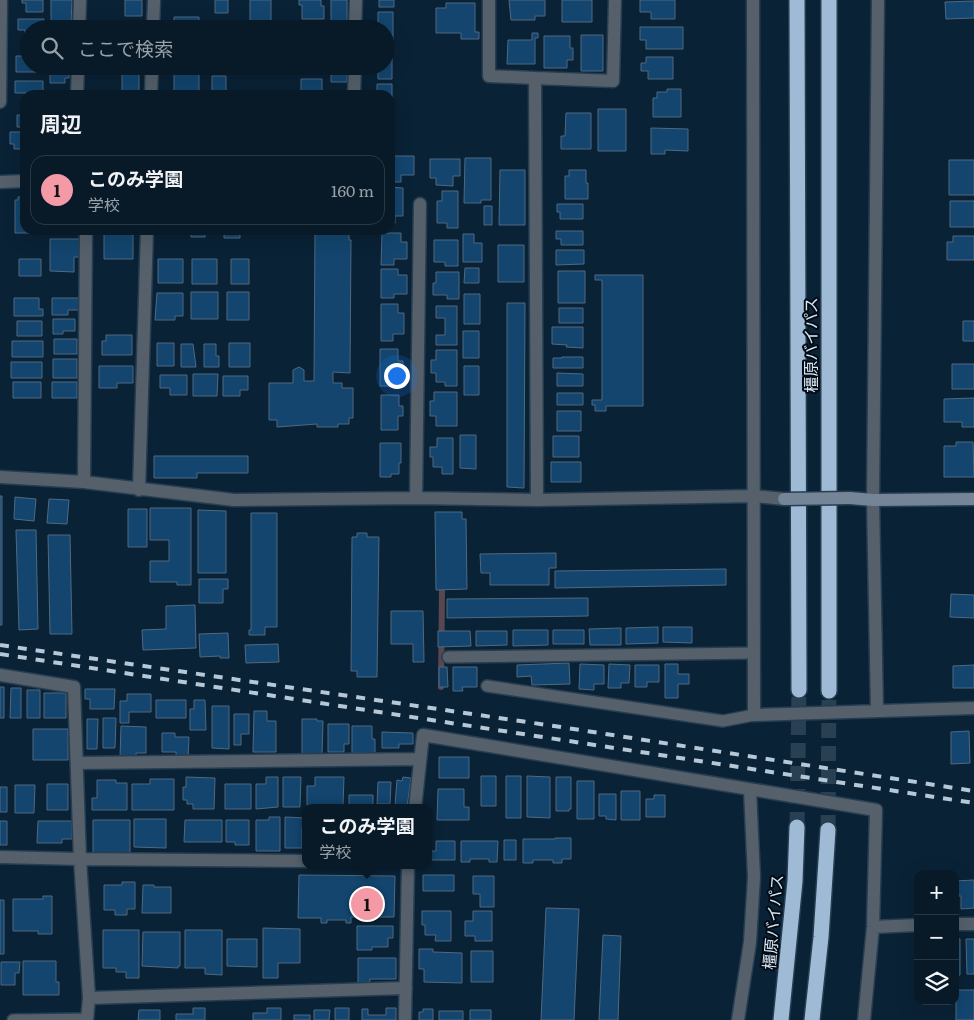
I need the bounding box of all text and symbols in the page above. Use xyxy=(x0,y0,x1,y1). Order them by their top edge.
search box xyxy=(20,20,395,75)
icon: search xyxy=(38,34,66,62)
text: ここで検索 xyxy=(78,34,173,62)
text: 周辺 xyxy=(40,107,82,138)
text: このみ学園 xyxy=(88,164,183,192)
text: 1 xyxy=(54,178,60,202)
text: 160 m xyxy=(331,178,374,202)
text: 学校 xyxy=(88,192,120,216)
street label: 橿原バイパス xyxy=(798,297,822,393)
your location xyxy=(384,363,410,389)
popup xyxy=(302,804,432,869)
text: このみ学園 xyxy=(319,811,415,839)
text: 学校 xyxy=(319,839,352,863)
map controls xyxy=(914,870,959,1005)
button: + xyxy=(914,870,959,915)
street label: 橿原バイパス xyxy=(756,873,788,971)
pin: 1 xyxy=(351,885,383,923)
button: − xyxy=(914,915,959,960)
button: layers xyxy=(914,960,959,1005)

